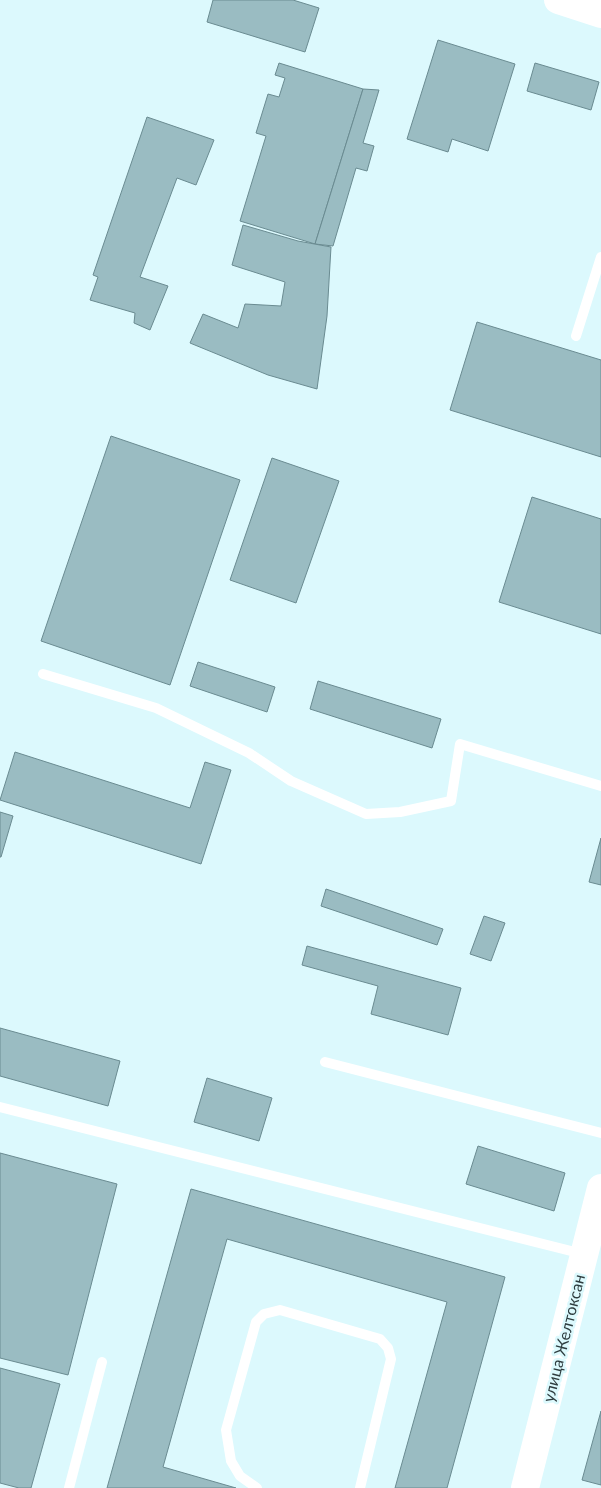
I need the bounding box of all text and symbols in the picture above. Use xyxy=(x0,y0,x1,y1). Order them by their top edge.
street label: улица Желтоксан xyxy=(538,1272,588,1404)

